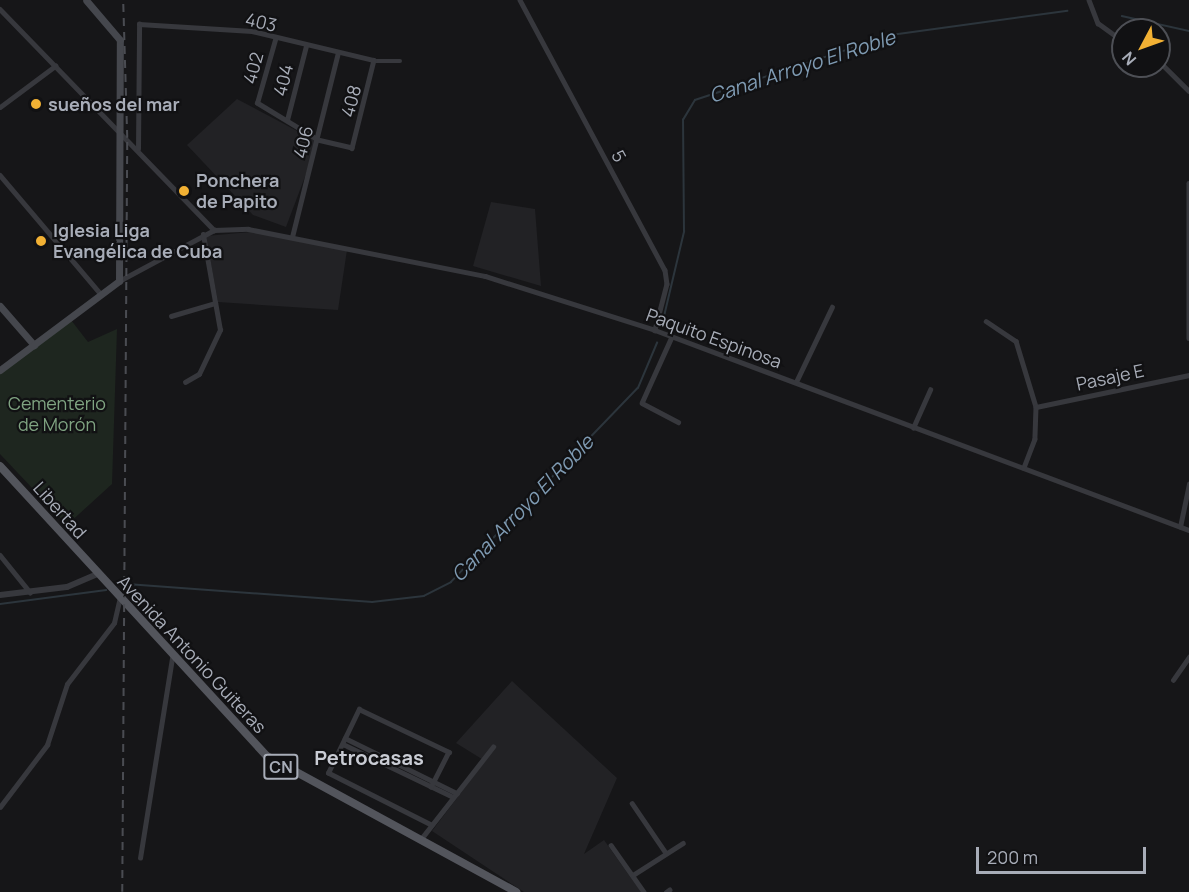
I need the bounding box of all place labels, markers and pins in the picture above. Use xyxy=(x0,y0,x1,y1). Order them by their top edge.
place label: sueños del mar xyxy=(48,93,180,115)
marker: sueños del mar xyxy=(29,97,43,111)
place label: Ponchera de Papito xyxy=(196,170,279,213)
marker: Ponchera de Papito xyxy=(177,184,191,198)
place label: Iglesia Liga Evangélica de Cuba xyxy=(53,220,222,262)
marker: Iglesia Liga Evangélica de Cuba xyxy=(34,234,48,248)

